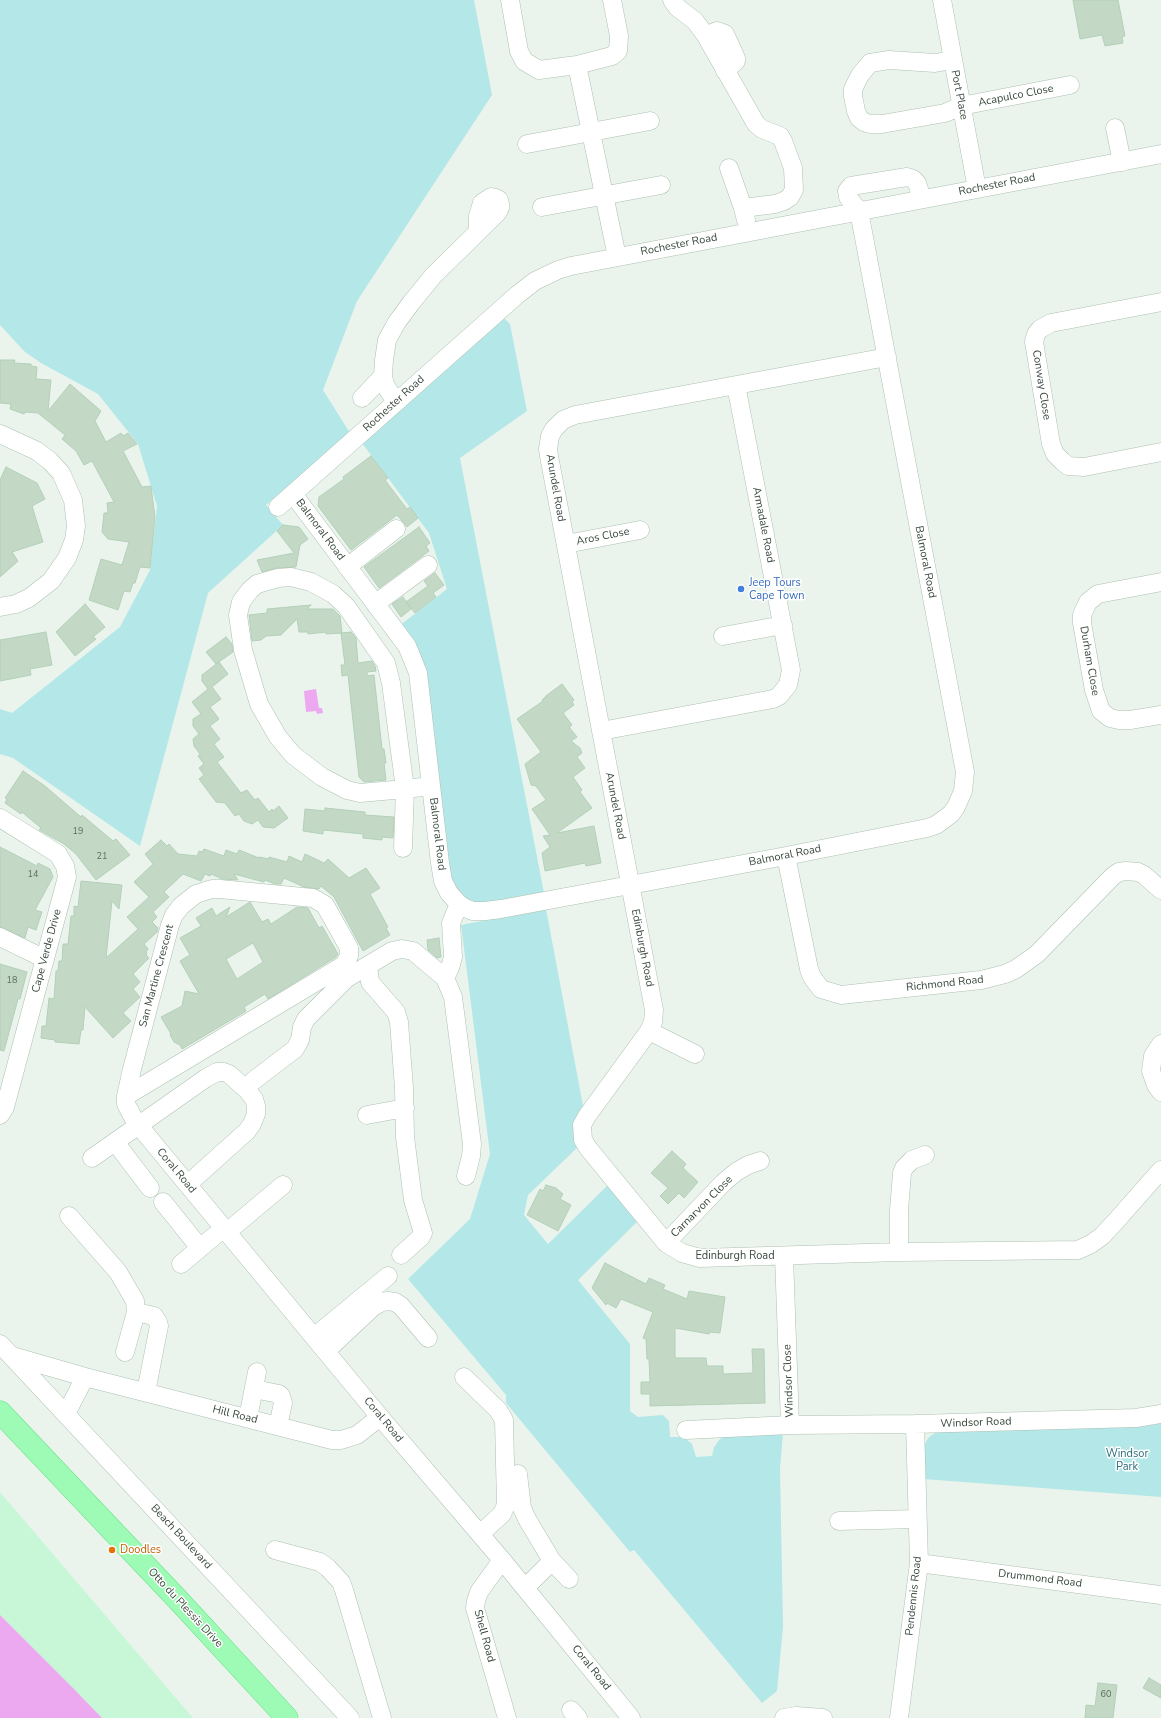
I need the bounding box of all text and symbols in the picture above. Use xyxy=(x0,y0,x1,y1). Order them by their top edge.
street label: Port Place xyxy=(948,69,970,121)
street label: Acapulco Close xyxy=(977,82,1055,110)
street label: Rochester Road xyxy=(958,171,1036,199)
street label: Rochester Road xyxy=(640,231,718,259)
street label: Conway Close xyxy=(1029,349,1053,421)
street label: Rochester Road xyxy=(361,373,427,435)
street label: Arundel Road xyxy=(543,453,567,523)
street label: Armadale Road xyxy=(749,486,777,564)
street label: Balmoral Road xyxy=(293,497,347,563)
street label: Aros Close xyxy=(575,525,631,549)
street label: Balmoral Road xyxy=(912,525,938,599)
place label: Jeep Tours Cape Town xyxy=(749,576,804,602)
marker: Jeep Tours Cape Town xyxy=(736,584,746,594)
street label: Durham Close xyxy=(1076,625,1102,697)
street label: Arundel Road xyxy=(602,771,628,841)
street label: Balmoral Road xyxy=(426,797,448,871)
house number: 19 xyxy=(73,827,83,837)
street label: Balmoral Road xyxy=(748,843,822,869)
house number: 21 xyxy=(97,852,107,862)
house number: 14 xyxy=(28,870,38,880)
street label: Cape Verde Drive xyxy=(29,908,65,994)
street label: Edinburgh Road xyxy=(628,908,656,988)
street label: San Martine Crescent xyxy=(137,923,177,1029)
street label: Richmond Road xyxy=(906,973,984,995)
house number: 18 xyxy=(7,976,17,986)
street label: Coral Road xyxy=(153,1146,199,1196)
street label: Carnarvon Close xyxy=(668,1173,736,1241)
street label: Edinburgh Road xyxy=(695,1249,775,1263)
street label: Windsor Close xyxy=(781,1344,797,1418)
street label: Coral Road xyxy=(360,1395,406,1445)
street label: Hill Road xyxy=(211,1403,259,1427)
street label: Windsor Road xyxy=(940,1415,1012,1431)
park label: Windsor Park xyxy=(1106,1447,1148,1473)
street label: Beach Boulevard xyxy=(148,1502,214,1572)
place label: Doodles xyxy=(120,1543,161,1557)
marker: Doodles xyxy=(107,1545,117,1555)
street label: Pendennis Road xyxy=(903,1556,925,1636)
street label: Otto du Plessis Drive xyxy=(145,1566,225,1650)
street label: Drummond Road xyxy=(997,1567,1083,1591)
street label: Shell Road xyxy=(471,1608,497,1664)
street label: Coral Road xyxy=(569,1643,613,1693)
house number: 60 xyxy=(1101,1690,1111,1700)

